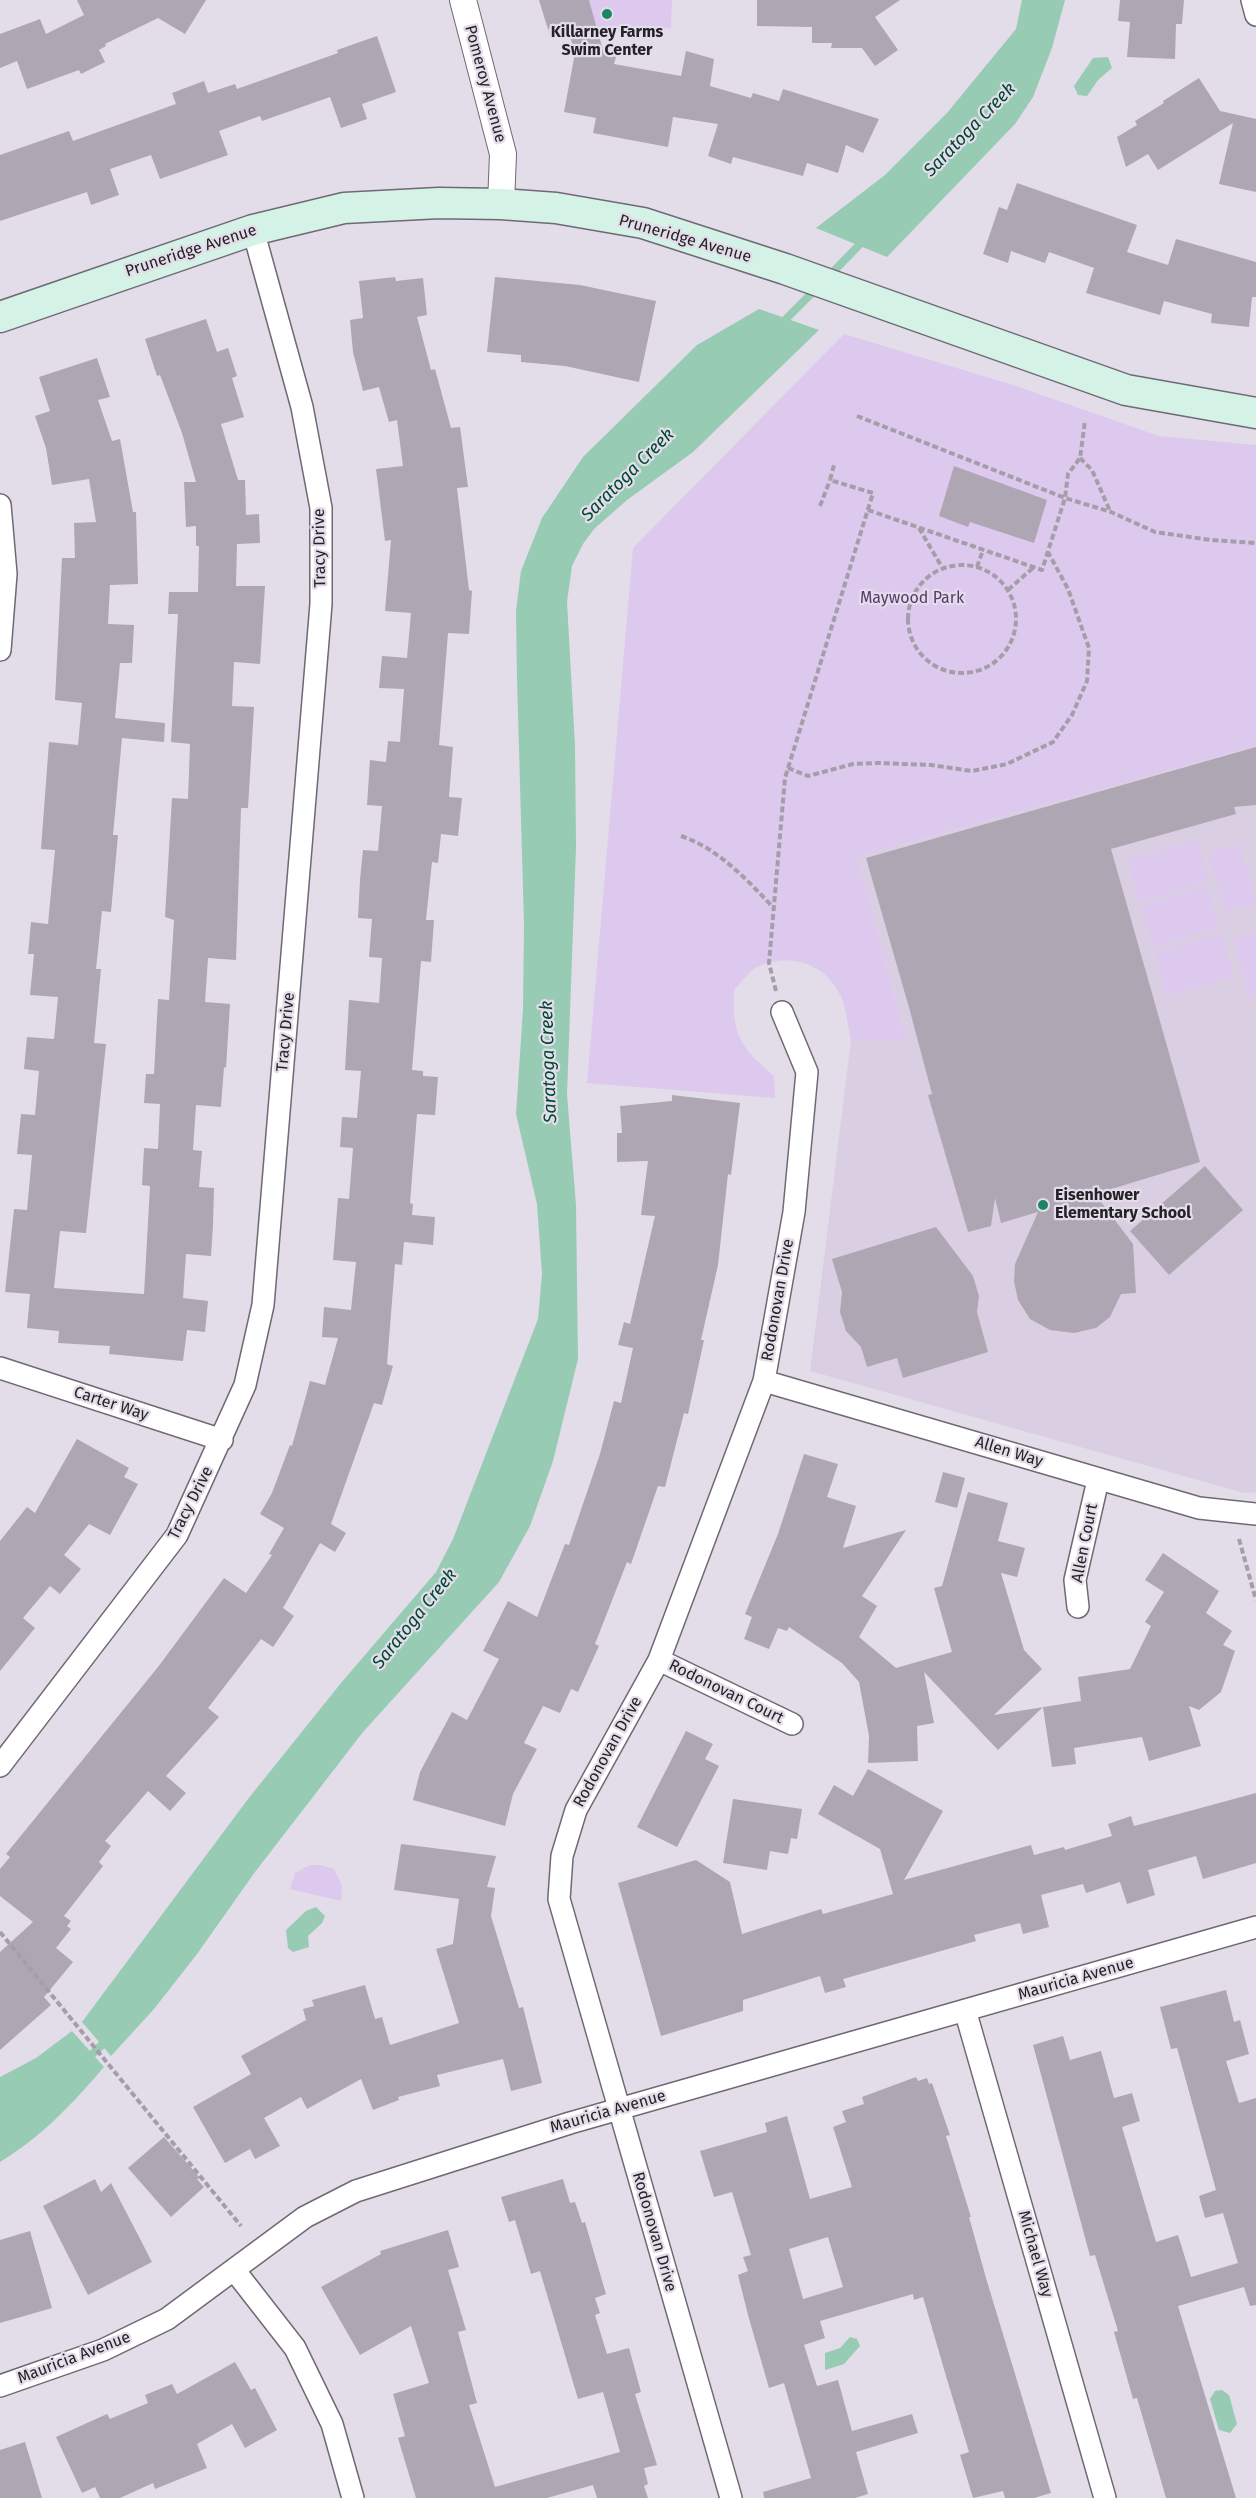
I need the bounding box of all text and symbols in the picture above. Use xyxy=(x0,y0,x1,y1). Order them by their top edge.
marker: Killarney Farms Swim Center xyxy=(600,7,614,21)
street label: Pomeroy Avenue xyxy=(460,23,510,145)
place label: Killarney Farms Swim Center xyxy=(551,23,663,61)
water label: Saratoga Creek xyxy=(920,78,1020,182)
street label: Pruneridge Avenue xyxy=(617,211,753,267)
street label: Pruneridge Avenue xyxy=(123,221,259,281)
water label: Saratoga Creek xyxy=(577,424,679,526)
street label: Tracy Drive xyxy=(310,508,330,588)
park label: Maywood Park xyxy=(860,589,964,609)
street label: Tracy Drive xyxy=(273,992,299,1072)
water label: Saratoga Creek xyxy=(536,1000,562,1124)
place label: Eisenhower Elementary School xyxy=(1055,1186,1191,1224)
marker: Eisenhower Elementary School xyxy=(1036,1198,1050,1212)
street label: Rodonovan Drive xyxy=(758,1237,798,1363)
street label: Carter Way xyxy=(71,1383,151,1425)
street label: Allen Way xyxy=(973,1433,1045,1471)
street label: Tracy Drive xyxy=(164,1463,218,1543)
street label: Allen Court xyxy=(1068,1502,1102,1584)
water label: Saratoga Creek xyxy=(368,1565,462,1673)
street label: Rodonovan Court xyxy=(665,1656,787,1728)
street label: Rodonovan Drive xyxy=(570,1693,646,1811)
street label: Mauricia Avenue xyxy=(1016,1953,1136,2005)
street label: Mauricia Avenue xyxy=(548,2086,668,2138)
street label: Rodonovan Drive xyxy=(628,2170,680,2294)
street label: Michael Way xyxy=(1013,2208,1057,2300)
street label: Mauricia Avenue xyxy=(15,2328,133,2388)

